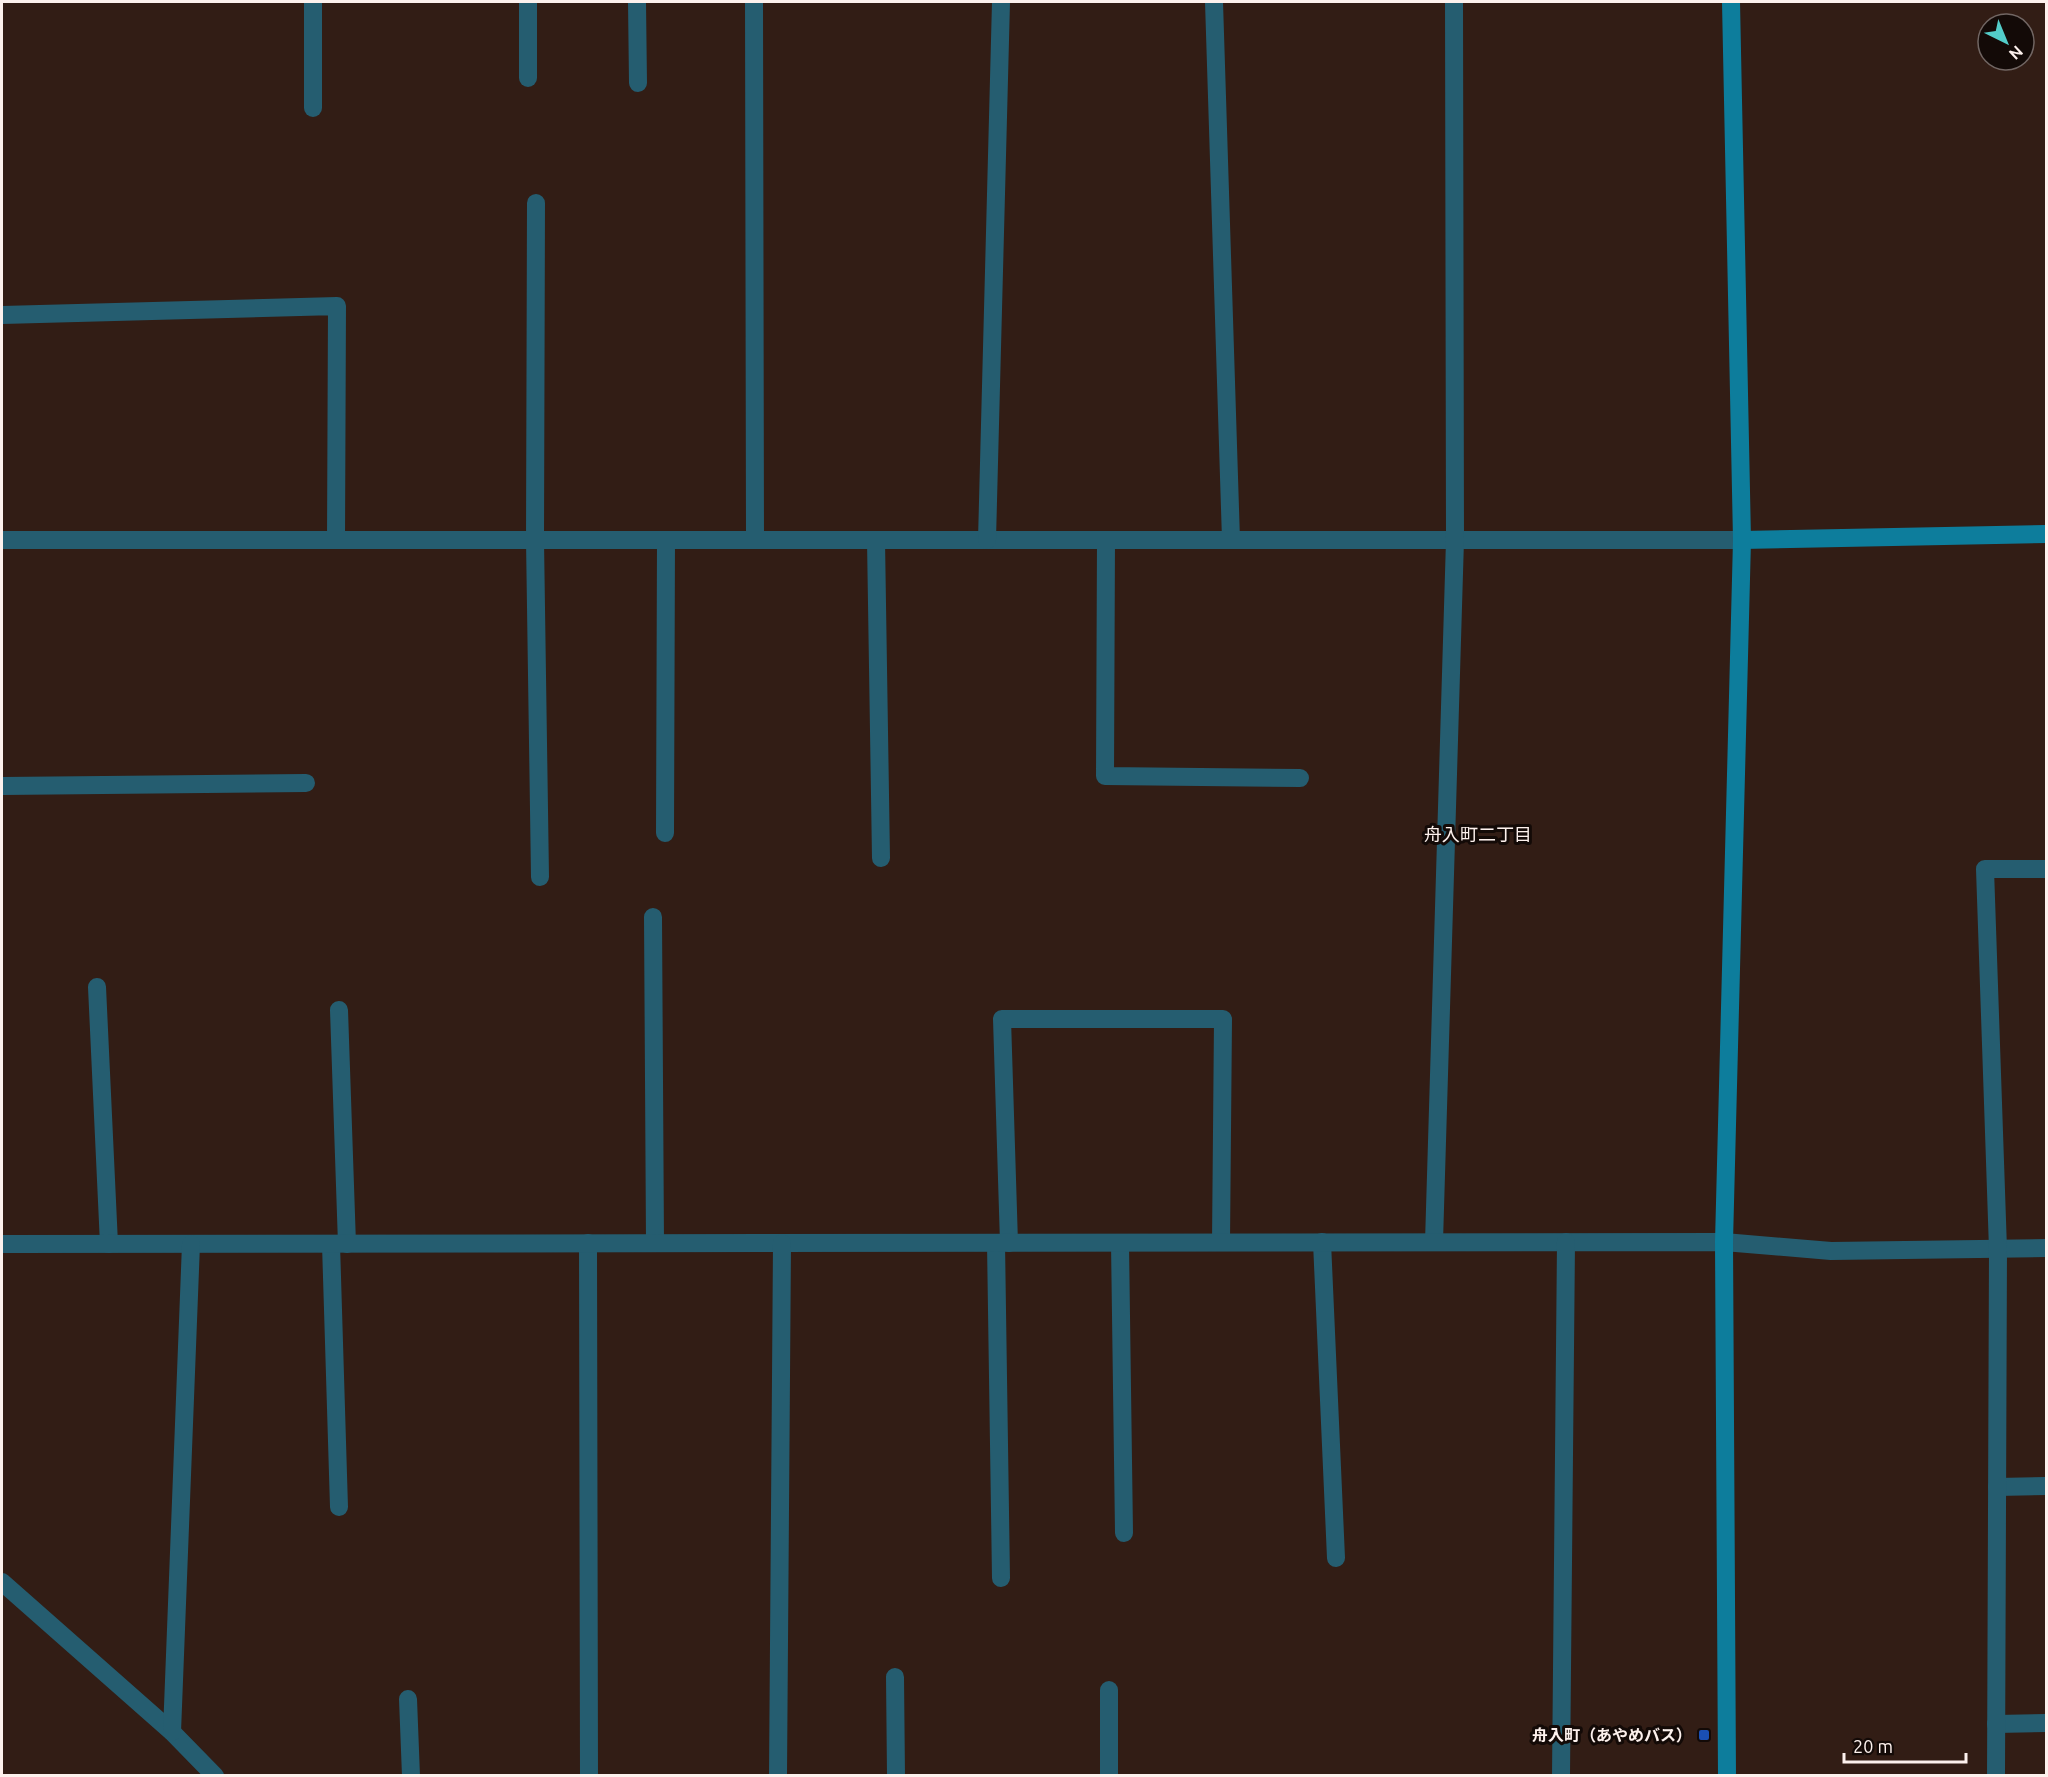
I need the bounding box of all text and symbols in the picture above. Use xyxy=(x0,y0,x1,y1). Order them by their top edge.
north arrow xyxy=(1976,12,2036,72)
text: N xyxy=(2006,42,2027,64)
district label: 舟入町二丁目 xyxy=(1424,824,1532,844)
place label: 舟入町（あやめバス） xyxy=(1532,1726,1692,1744)
scale bar xyxy=(1844,1726,1966,1764)
marker: 舟入町（あやめバス） xyxy=(1697,1728,1711,1742)
text: 20 m xyxy=(1853,1736,1893,1756)

